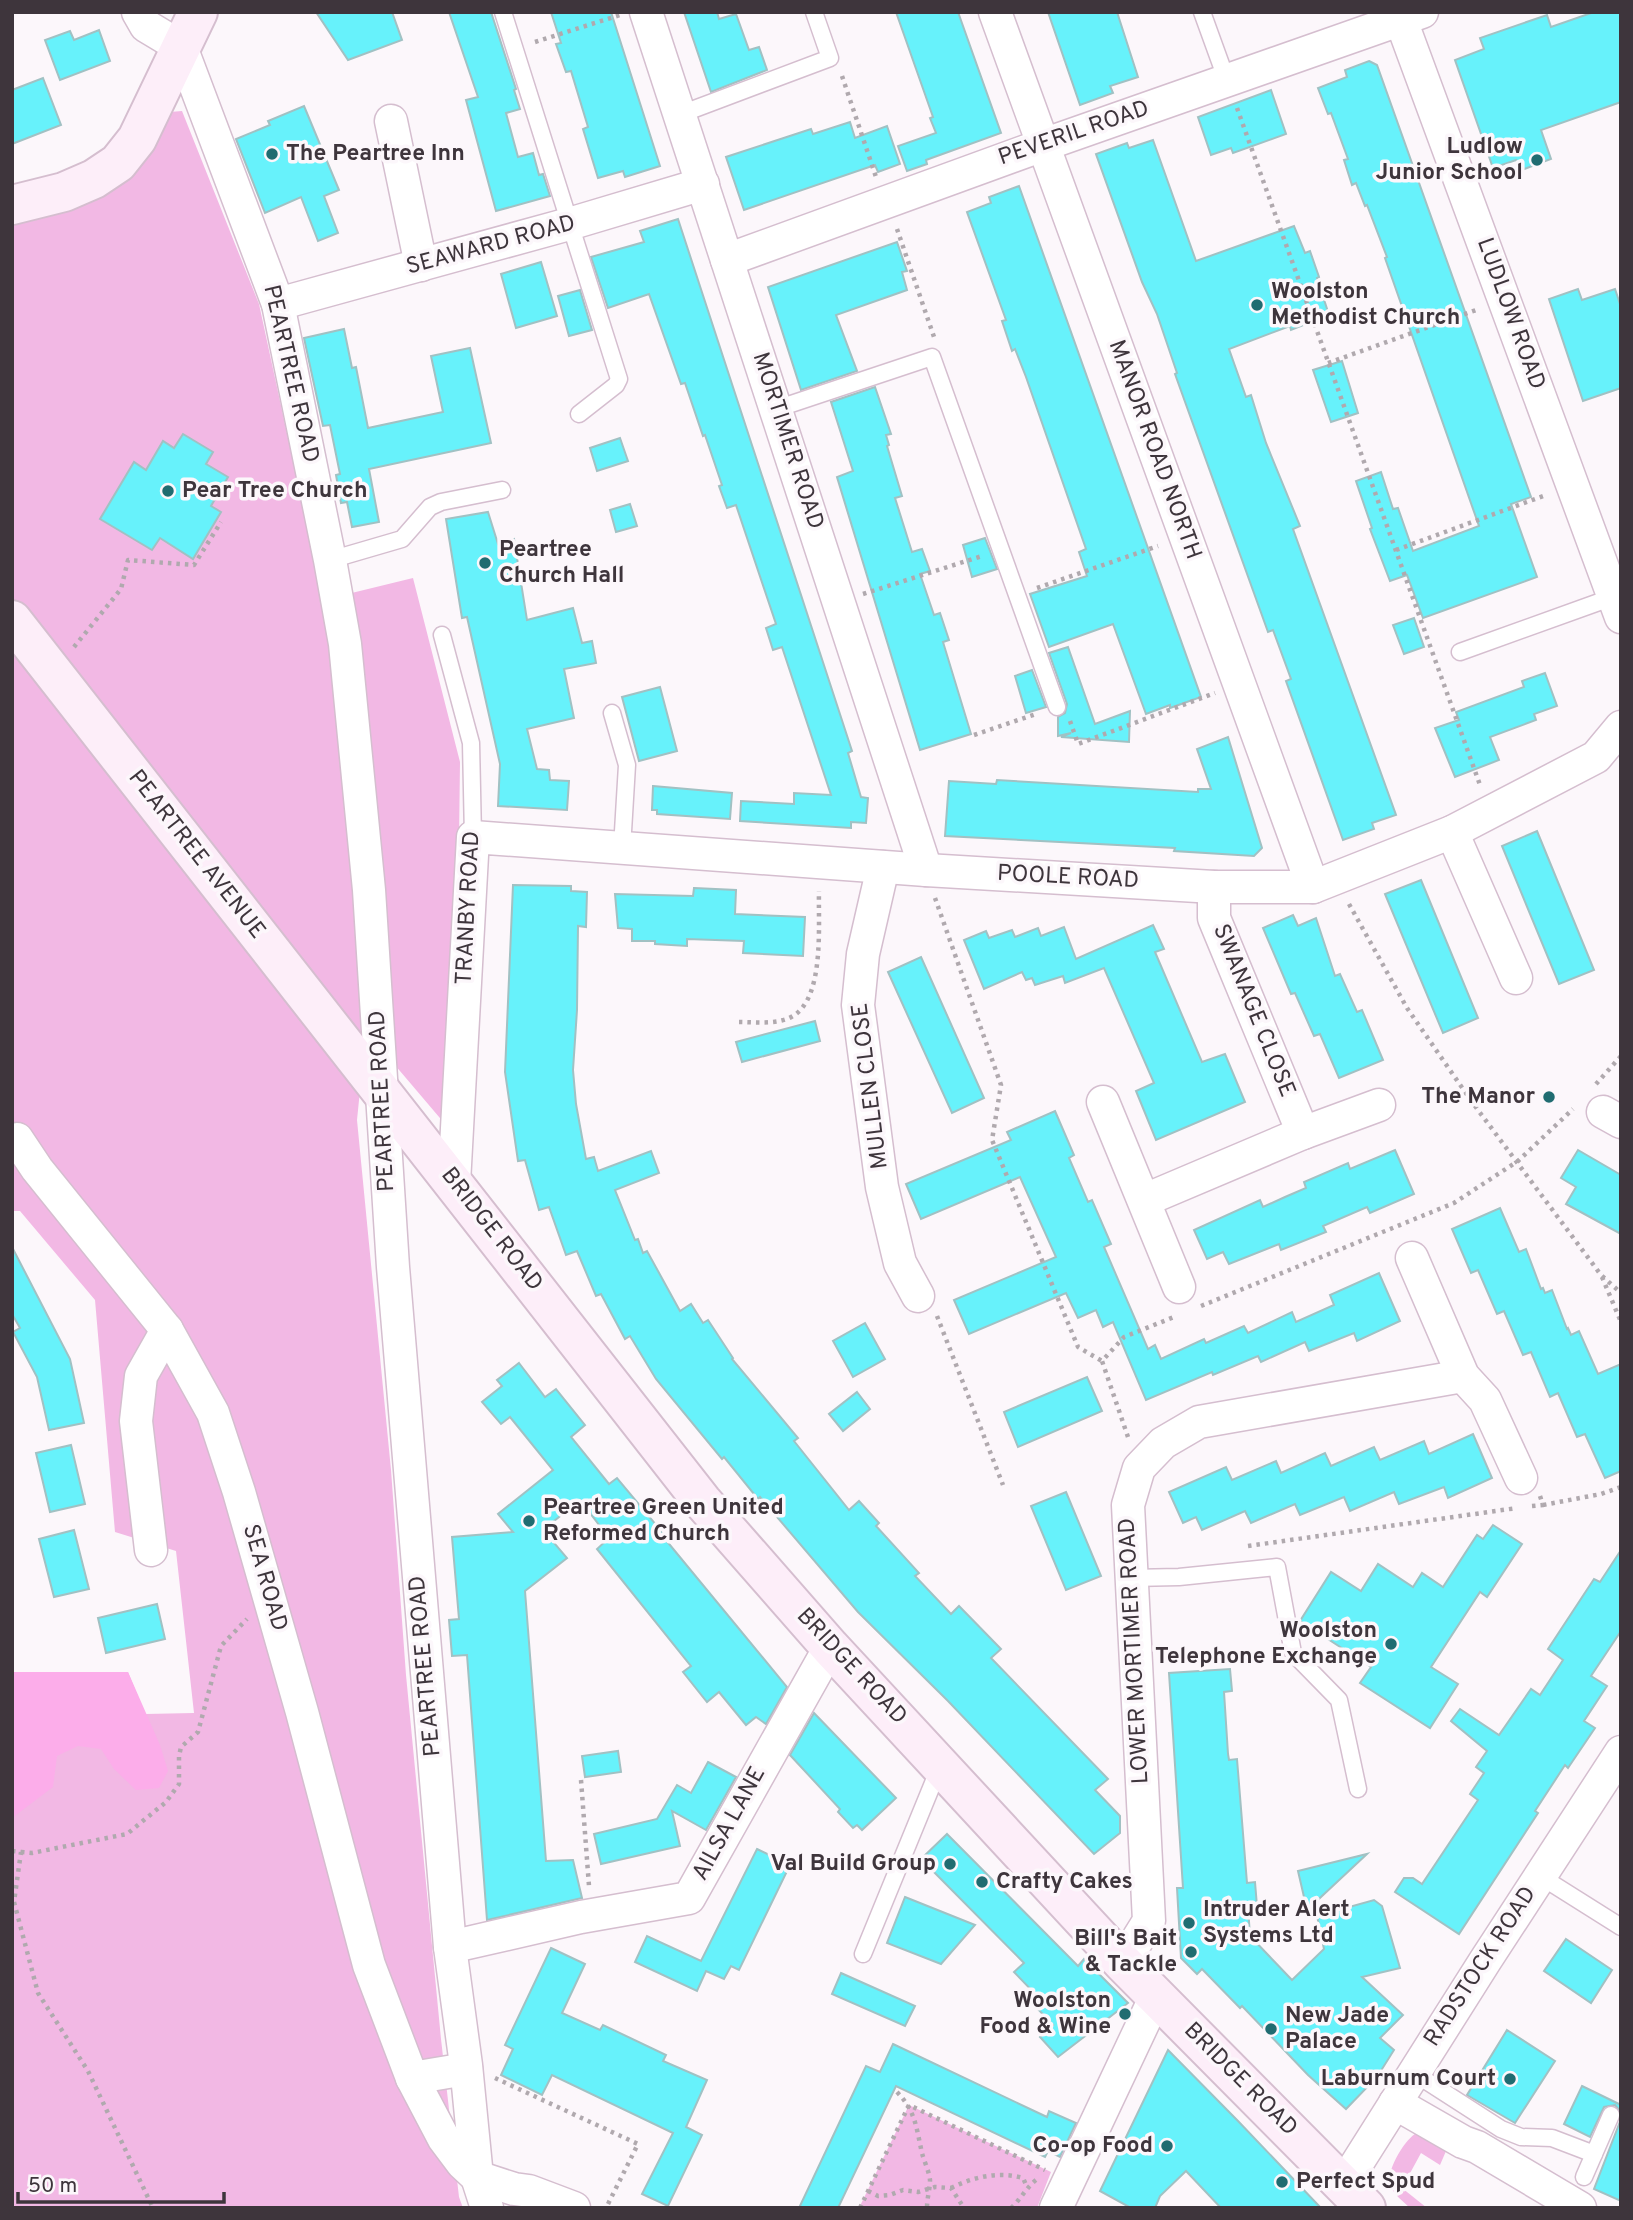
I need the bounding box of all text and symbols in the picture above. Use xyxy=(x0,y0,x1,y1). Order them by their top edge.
street label: PEVERIL ROAD xyxy=(995,95,1153,173)
place label: Ludlow Junior School xyxy=(1376,133,1523,188)
place label: The Peartree Inn xyxy=(286,140,465,169)
marker: The Peartree Inn xyxy=(264,146,280,162)
marker: Ludlow Junior School xyxy=(1529,152,1545,168)
street label: SEAWARD ROAD xyxy=(403,209,579,283)
street label: LUDLOW ROAD xyxy=(1469,234,1551,394)
place label: Woolston Methodist Church xyxy=(1271,278,1460,333)
street label: PEARTREE ROAD xyxy=(255,282,325,466)
marker: Woolston Methodist Church xyxy=(1249,297,1265,313)
street label: MANOR ROAD NORTH xyxy=(1101,336,1207,564)
street label: MORTIMER ROAD xyxy=(745,349,829,533)
place label: Pear Tree Church xyxy=(182,477,368,506)
marker: Pear Tree Church xyxy=(160,483,176,499)
place label: Peartree Church Hall xyxy=(499,536,625,591)
marker: Peartree Church Hall xyxy=(477,555,493,571)
street label: PEARTREE AVENUE xyxy=(121,765,271,945)
street label: TRANBY ROAD xyxy=(450,830,488,986)
street label: POOLE ROAD xyxy=(996,860,1140,896)
street label: SWANAGE CLOSE xyxy=(1205,920,1301,1102)
street label: MULLEN CLOSE xyxy=(846,1001,896,1171)
street label: PEARTREE ROAD xyxy=(364,1010,402,1192)
place label: The Manor xyxy=(1421,1083,1535,1112)
marker: The Manor xyxy=(1541,1089,1557,1105)
street label: BRIDGE ROAD xyxy=(434,1162,548,1298)
place label: Peartree Green United Reformed Church xyxy=(543,1494,784,1549)
marker: Peartree Green United Reformed Church xyxy=(521,1513,537,1529)
street label: LOWER MORTIMER ROAD xyxy=(1114,1517,1156,1785)
street label: SEA ROAD xyxy=(235,1521,293,1635)
street label: PEARTREE ROAD xyxy=(404,1574,448,1758)
street label: BRIDGE ROAD xyxy=(789,1603,913,1731)
place label: Woolston Telephone Exchange xyxy=(1155,1617,1377,1672)
marker: Woolston Telephone Exchange xyxy=(1383,1636,1399,1652)
street label: AILSA LANE xyxy=(687,1762,773,1886)
place label: Val Build Group xyxy=(770,1850,936,1879)
marker: Val Build Group xyxy=(942,1856,958,1872)
place label: Crafty Cakes xyxy=(996,1868,1133,1897)
marker: Crafty Cakes xyxy=(974,1874,990,1890)
street label: RADSTOCK ROAD xyxy=(1418,1881,1544,2053)
place label: Intruder Alert Systems Ltd xyxy=(1203,1896,1350,1951)
marker: Intruder Alert Systems Ltd xyxy=(1181,1915,1197,1931)
place label: Bill's Bait & Tackle xyxy=(1074,1925,1177,1980)
marker: Bill's Bait & Tackle xyxy=(1183,1944,1199,1960)
place label: Woolston Food & Wine xyxy=(979,1987,1111,2042)
place label: New Jade Palace xyxy=(1285,2002,1389,2057)
marker: Woolston Food & Wine xyxy=(1117,2006,1133,2022)
street label: BRIDGE ROAD xyxy=(1177,2017,1303,2143)
marker: New Jade Palace xyxy=(1263,2021,1279,2037)
place label: Laburnum Court xyxy=(1321,2065,1496,2094)
marker: Laburnum Court xyxy=(1502,2071,1518,2087)
place label: Co-op Food xyxy=(1033,2132,1153,2161)
marker: Co-op Food xyxy=(1159,2138,1175,2154)
scale bar xyxy=(18,2160,224,2204)
place label: Perfect Spud xyxy=(1296,2168,1435,2197)
text: 50 m xyxy=(28,2173,77,2200)
marker: Perfect Spud xyxy=(1274,2174,1290,2190)

